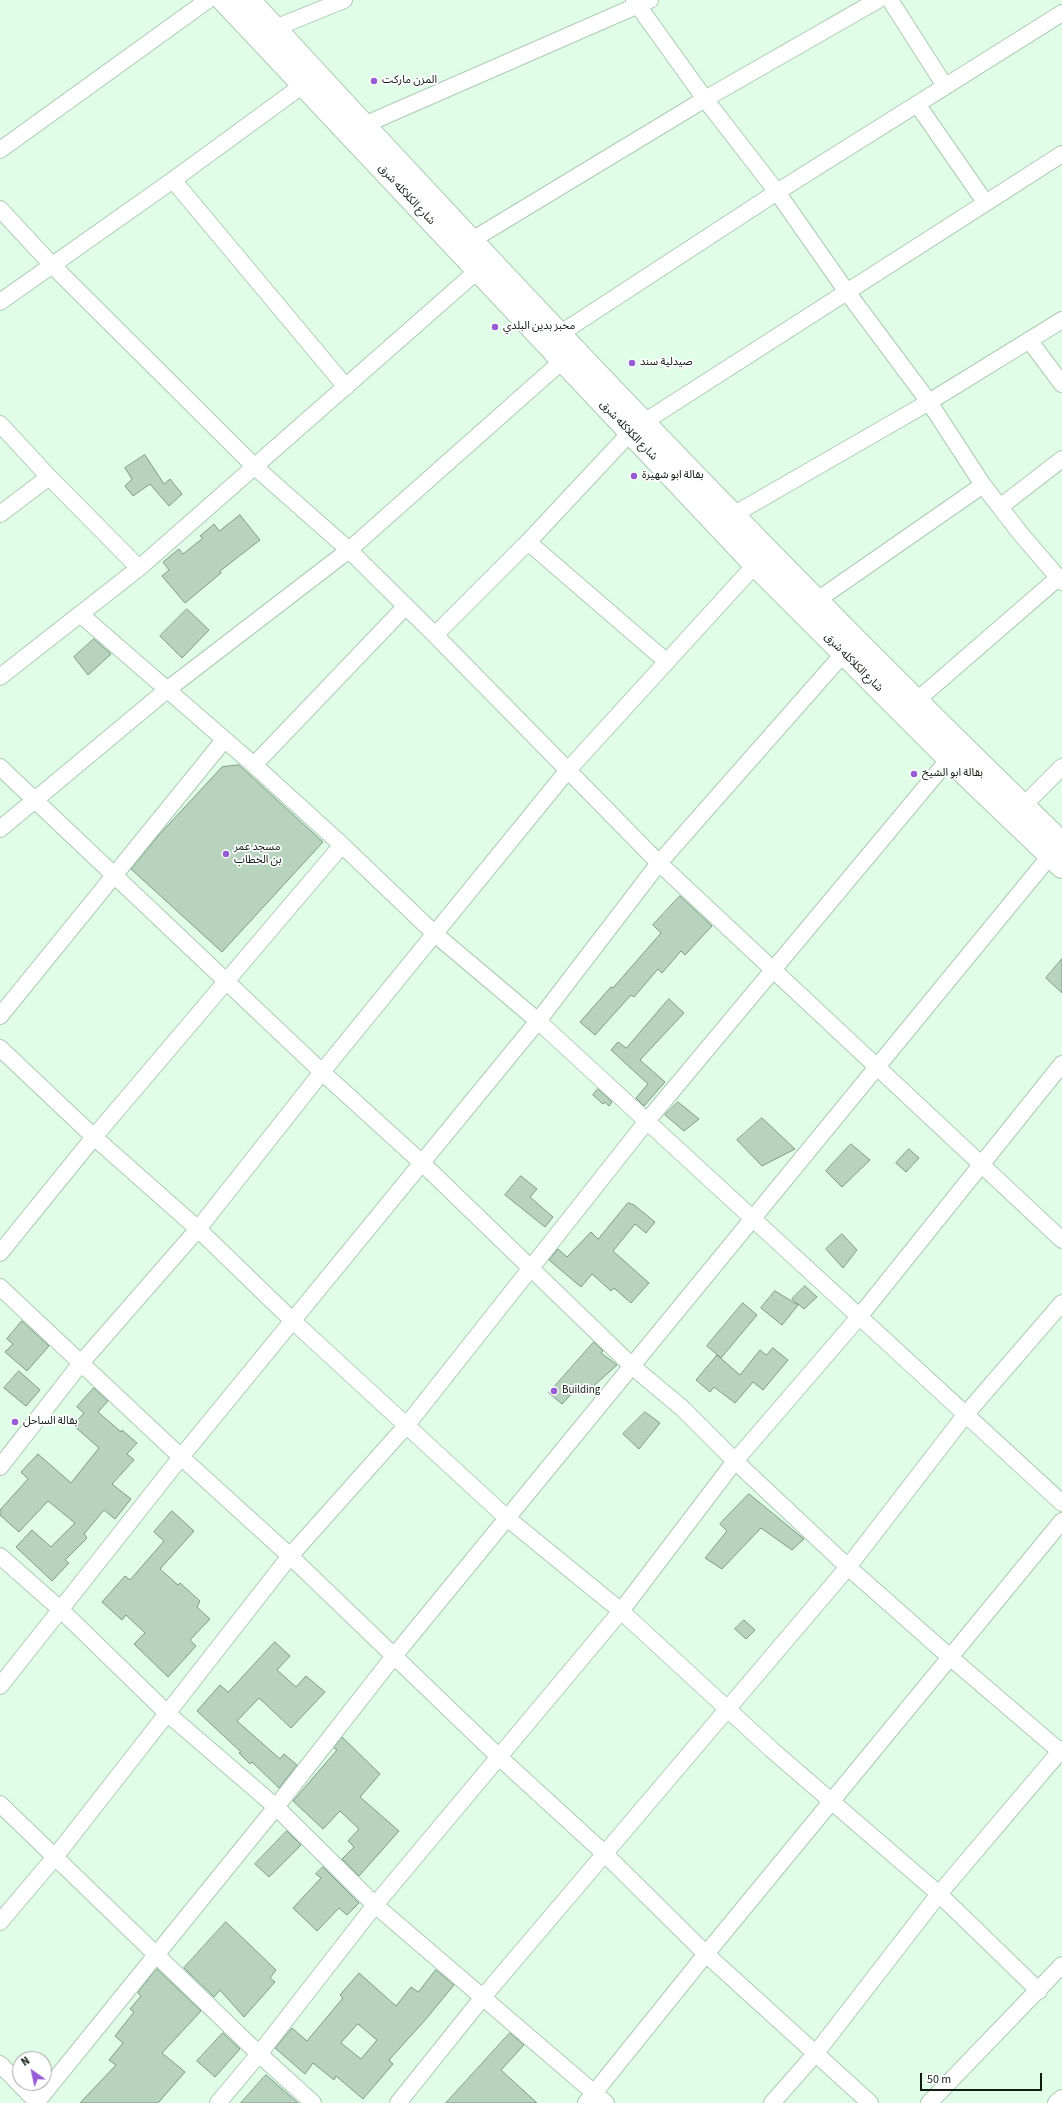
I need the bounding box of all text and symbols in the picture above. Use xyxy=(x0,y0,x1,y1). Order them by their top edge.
place label: المزن ماركت xyxy=(382,74,437,88)
marker: المزن ماركت xyxy=(369,76,379,86)
street label: شارع الكلاكله شرق xyxy=(375,162,437,228)
place label: مخبز بدين البلدي xyxy=(503,320,575,334)
marker: مخبز بدين البلدي xyxy=(490,322,500,332)
place label: صيدلية سند xyxy=(640,356,693,370)
marker: صيدلية سند xyxy=(627,358,637,368)
street label: شارع الكلاكله شرق xyxy=(596,398,660,464)
place label: بقالة ابو شهيرة xyxy=(642,469,704,483)
marker: بقالة ابو شهيرة xyxy=(629,471,639,481)
street label: شارع الكلاكله شرق xyxy=(821,631,885,695)
place label: بقالة ابو الشيخ xyxy=(922,767,983,781)
marker: بقالة ابو الشيخ xyxy=(909,769,919,779)
place label: مسجد عمر بن الخطاب xyxy=(234,841,282,867)
marker: مسجد عمر بن الخطاب xyxy=(221,849,231,859)
place label: Building xyxy=(562,1384,600,1398)
marker: Building xyxy=(549,1386,559,1396)
place label: بقالة الساحل xyxy=(23,1415,78,1429)
marker: بقالة الساحل xyxy=(10,1417,20,1427)
north arrow xyxy=(12,2051,52,2091)
text: N xyxy=(18,2053,33,2070)
scale bar xyxy=(922,2065,1044,2091)
text: 50 m xyxy=(927,2071,951,2088)

